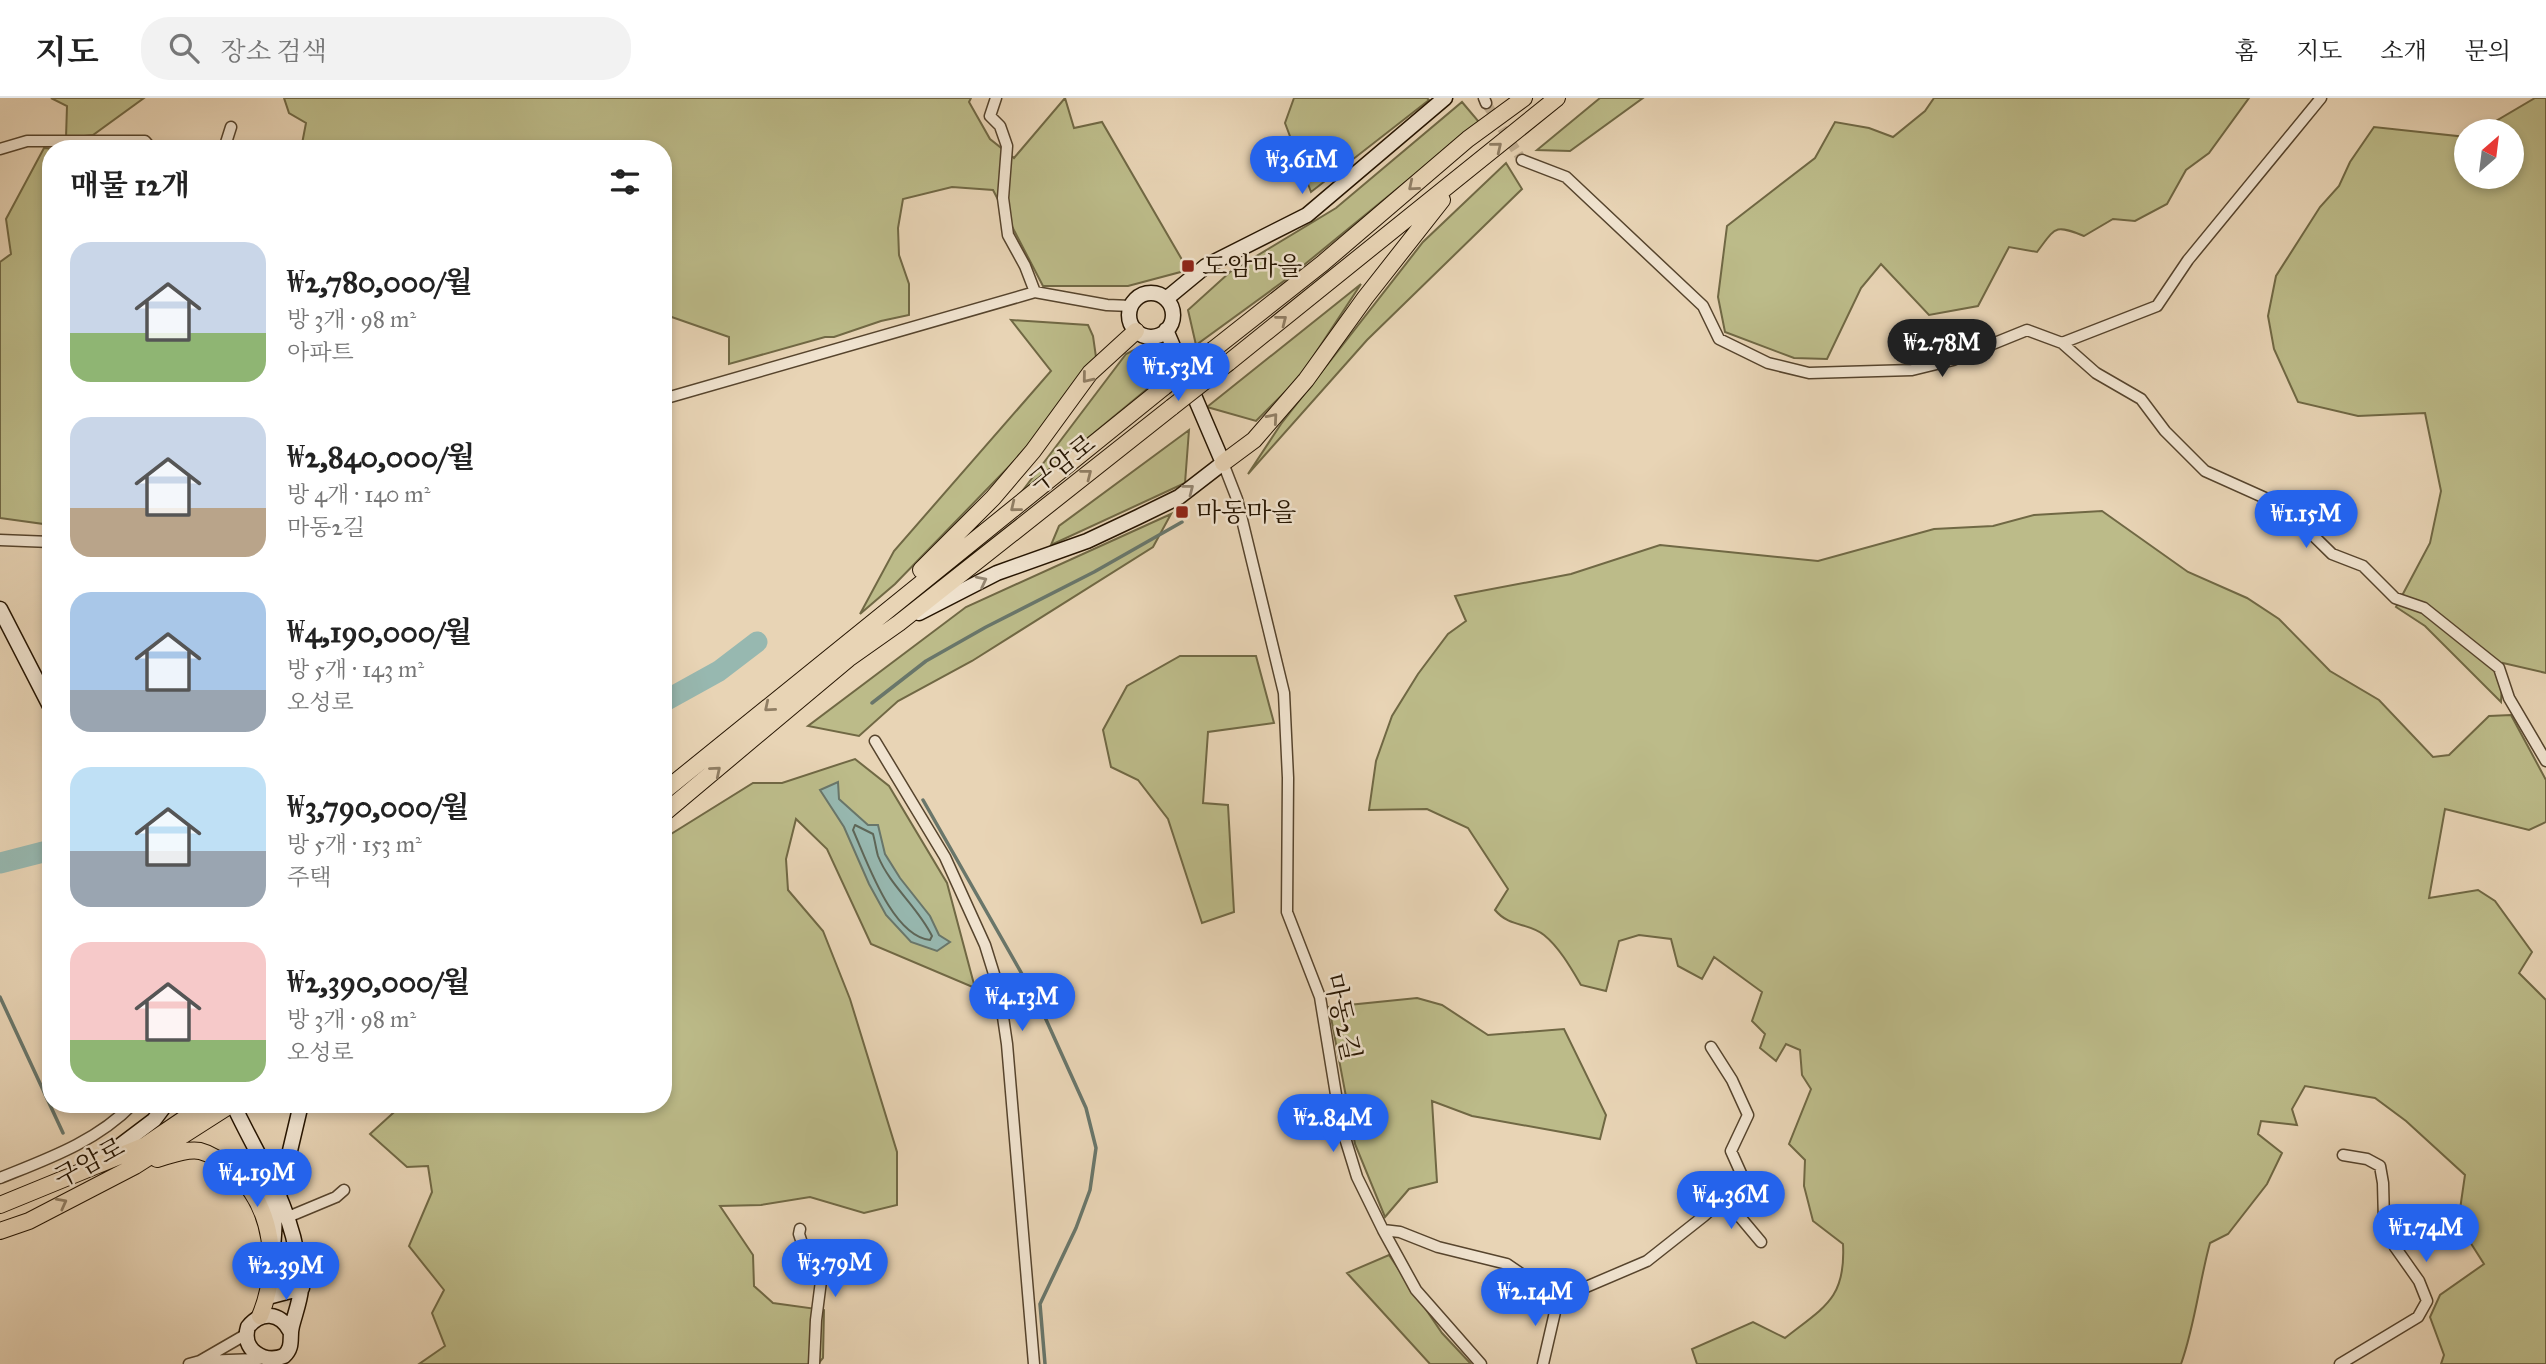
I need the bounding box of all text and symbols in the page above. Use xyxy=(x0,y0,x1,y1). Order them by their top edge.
search box xyxy=(141,17,631,80)
icon: search xyxy=(165,29,203,67)
text: 지도 xyxy=(35,32,99,72)
text: 장소 검색 xyxy=(221,35,327,67)
text: 홈 xyxy=(2235,36,2258,66)
text: 지도 xyxy=(2296,36,2342,66)
text: 소개 xyxy=(2380,36,2427,66)
text: 문의 xyxy=(2465,36,2511,66)
north arrow xyxy=(2454,119,2524,189)
map controls xyxy=(2454,119,2524,189)
pin: ₩3.61M xyxy=(1245,136,1359,196)
one-way arrow xyxy=(1490,142,1502,155)
text: ₩3.61M xyxy=(1266,145,1338,173)
icon: filters xyxy=(606,163,644,201)
text: 매물 12개 xyxy=(70,167,190,203)
one-way arrow xyxy=(1408,178,1421,190)
place label: 도암마을 xyxy=(1202,250,1302,282)
marker: 도암마을 xyxy=(1180,258,1196,274)
text: ₩2,780,000/월 xyxy=(287,264,473,300)
icon: home xyxy=(126,270,210,354)
text: 방 3개 · 98 m² xyxy=(287,305,416,333)
one-way arrow xyxy=(1274,316,1286,329)
pin: ₩2.78M xyxy=(1885,320,1999,379)
text: ₩2.78M xyxy=(1904,328,1980,356)
text: 아파트 xyxy=(287,338,354,366)
pin: ₩1.53M xyxy=(1121,344,1235,403)
text: ₩1.53M xyxy=(1143,352,1213,380)
one-way arrow xyxy=(1082,370,1095,382)
one-way arrow xyxy=(1265,413,1277,426)
street label: 구암로 xyxy=(1022,427,1102,499)
text: ₩2,840,000/월 xyxy=(287,439,475,475)
icon: home xyxy=(126,445,210,529)
one-way arrow xyxy=(1079,470,1092,482)
text: 방 4개 · 140 m² xyxy=(287,480,430,508)
one-way arrow xyxy=(1181,484,1194,497)
pin: ₩1.15M xyxy=(2249,490,2363,550)
place label: 마동마을 xyxy=(1196,496,1296,528)
one-way arrow xyxy=(1011,498,1023,511)
text: ₩1.15M xyxy=(2271,499,2341,527)
marker: 마동마을 xyxy=(1174,504,1190,520)
text: 마동2길 xyxy=(287,513,365,541)
one-way arrow xyxy=(975,575,987,589)
text: ₩4,190,000/월 xyxy=(287,614,472,650)
icon: home xyxy=(126,620,210,704)
text: 방 5개 · 143 m² xyxy=(287,655,424,683)
text: 오성로 xyxy=(287,688,354,716)
one-way arrow xyxy=(764,699,777,711)
one-way arrow xyxy=(708,767,721,779)
text: ₩3,790,000/월 xyxy=(287,789,469,825)
icon: home xyxy=(126,795,210,879)
text: 방 5개 · 153 m² xyxy=(287,830,422,858)
text: 주택 xyxy=(287,863,331,891)
text: ₩2,390,000/월 xyxy=(287,964,471,1000)
icon: home xyxy=(126,970,210,1054)
street label: 마동2길 xyxy=(1318,971,1368,1063)
pin: ₩4.13M xyxy=(965,974,1079,1033)
text: ₩4.13M xyxy=(985,982,1059,1010)
text: 방 3개 · 98 m² xyxy=(287,1005,416,1033)
text: 오성로 xyxy=(287,1038,354,1066)
pin: ₩2.84M xyxy=(1276,1094,1390,1154)
text: ₩2.84M xyxy=(1294,1103,1372,1131)
street label: 구암로 xyxy=(48,1130,130,1194)
pin: ₩4.19M xyxy=(200,1150,314,1209)
text: ₩4.19M xyxy=(219,1158,295,1186)
pin: ₩4.36M xyxy=(1674,1172,1788,1231)
text: ₩4.36M xyxy=(1693,1180,1769,1208)
one-way arrow xyxy=(55,1198,68,1212)
pin: ₩1.74M xyxy=(2369,1204,2483,1264)
text: ₩1.74M xyxy=(2389,1213,2463,1241)
pin: ₩3.79M xyxy=(778,1240,892,1299)
pin: ₩2.39M xyxy=(229,1242,343,1302)
text: ₩3.79M xyxy=(798,1248,872,1276)
text: ₩2.39M xyxy=(248,1251,324,1279)
pin: ₩2.14M xyxy=(1478,1268,1592,1328)
text: ₩2.14M xyxy=(1497,1277,1573,1305)

